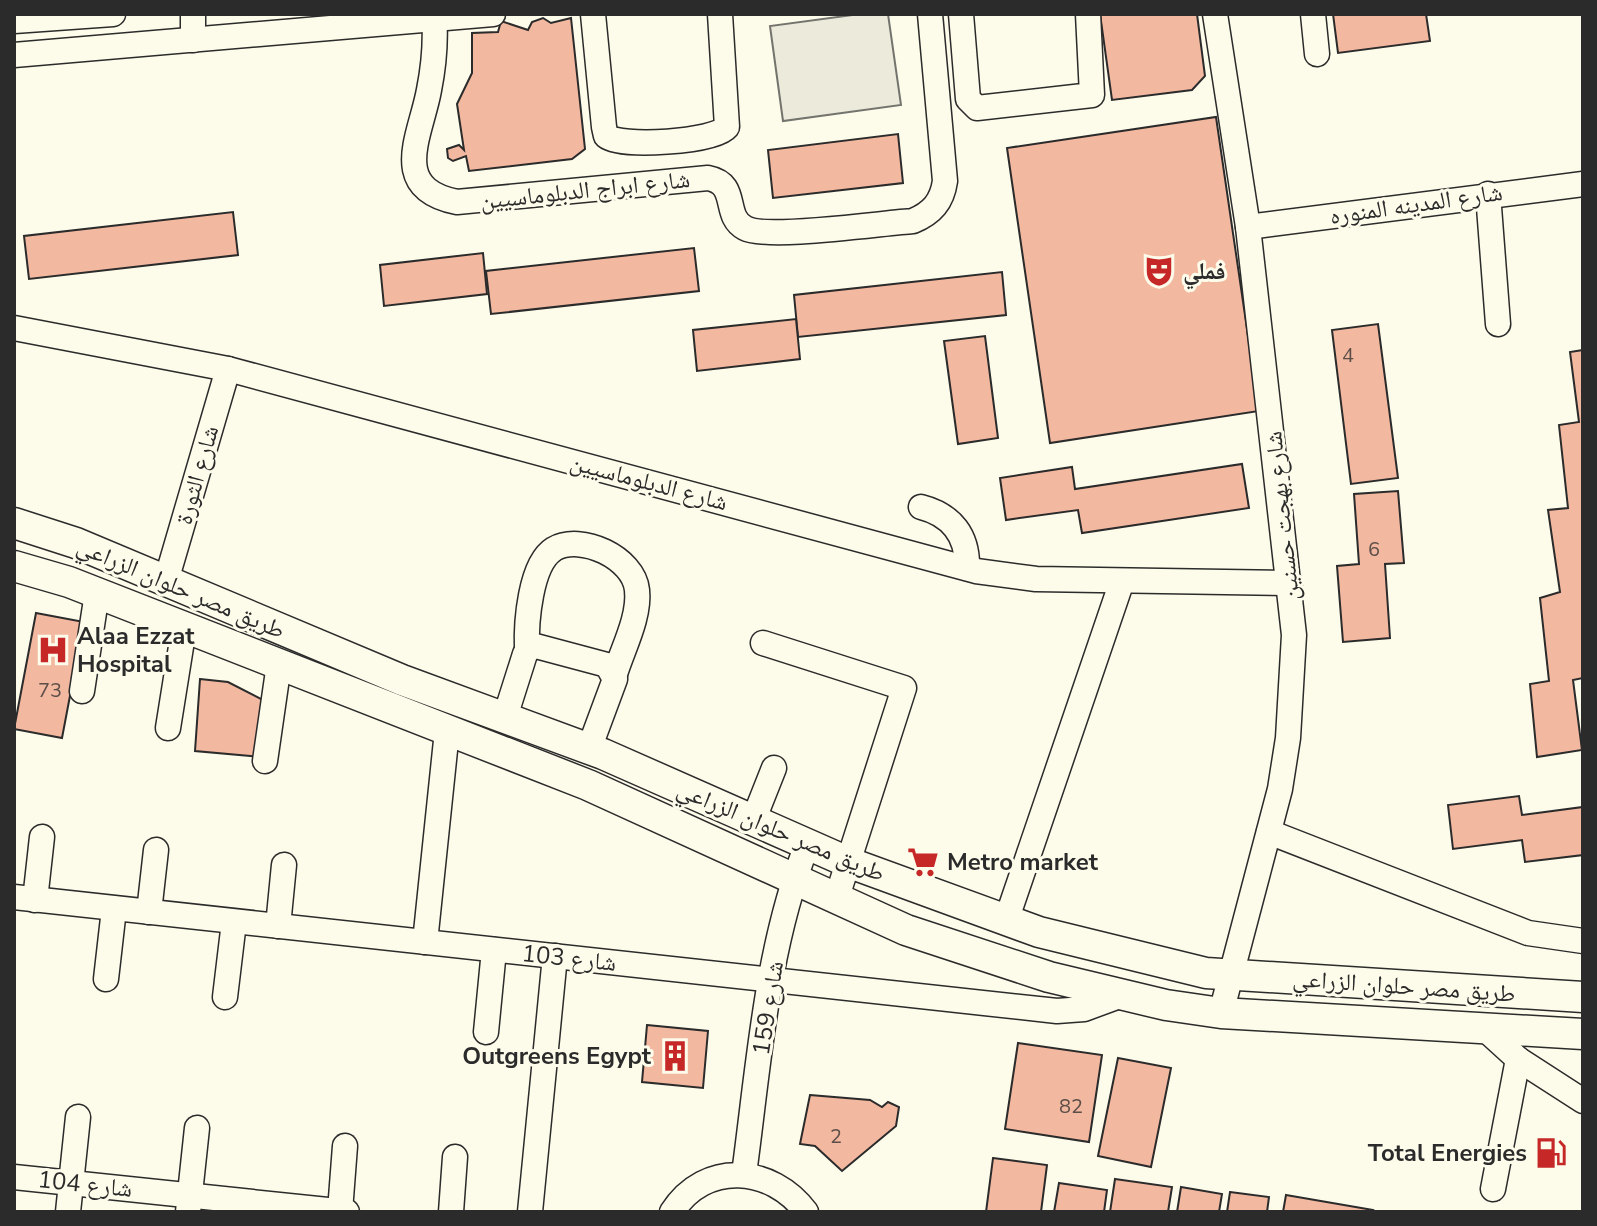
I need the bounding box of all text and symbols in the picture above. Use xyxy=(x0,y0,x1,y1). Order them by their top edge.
street label: شارع ابراج الدبلوماسيين xyxy=(478,163,692,217)
street label: شارع المدينه المنوره xyxy=(1328,176,1504,232)
theatre icon: فملي xyxy=(1142,254,1176,288)
place label: فملي xyxy=(1183,255,1226,290)
house number: 4 xyxy=(1342,342,1354,369)
street label: شارع الثورة xyxy=(168,422,226,528)
street label: شارع بهجت حسنين xyxy=(1257,430,1307,602)
street label: شارع الدبلوماسيين xyxy=(567,446,731,518)
street label: طريق مصر حلوان الزراعي xyxy=(71,530,290,649)
house number: 6 xyxy=(1368,536,1380,563)
place label: Alaa Ezzat Hospital xyxy=(77,620,195,680)
hospital icon: Alaa Ezzat Hospital xyxy=(36,633,70,667)
house number: 73 xyxy=(38,677,62,704)
street label: طريق مصر حلوان الزراعي xyxy=(671,773,890,892)
supermarket icon: Metro market xyxy=(906,845,940,879)
place label: Metro market xyxy=(947,846,1099,878)
street label: شارع 103 xyxy=(520,937,618,979)
street label: شارع 159 xyxy=(745,959,791,1057)
street label: طريق مصر حلوان الزراعي xyxy=(1291,962,1516,1013)
building icon: Outgreens Egypt xyxy=(658,1039,692,1073)
place label: Outgreens Egypt xyxy=(462,1040,652,1072)
house number: 82 xyxy=(1059,1093,1083,1120)
house number: 2 xyxy=(830,1123,842,1150)
fuel station icon: Total Energies xyxy=(1534,1136,1568,1170)
place label: Total Energies xyxy=(1368,1137,1527,1169)
street label: شارع 104 xyxy=(36,1163,134,1205)

